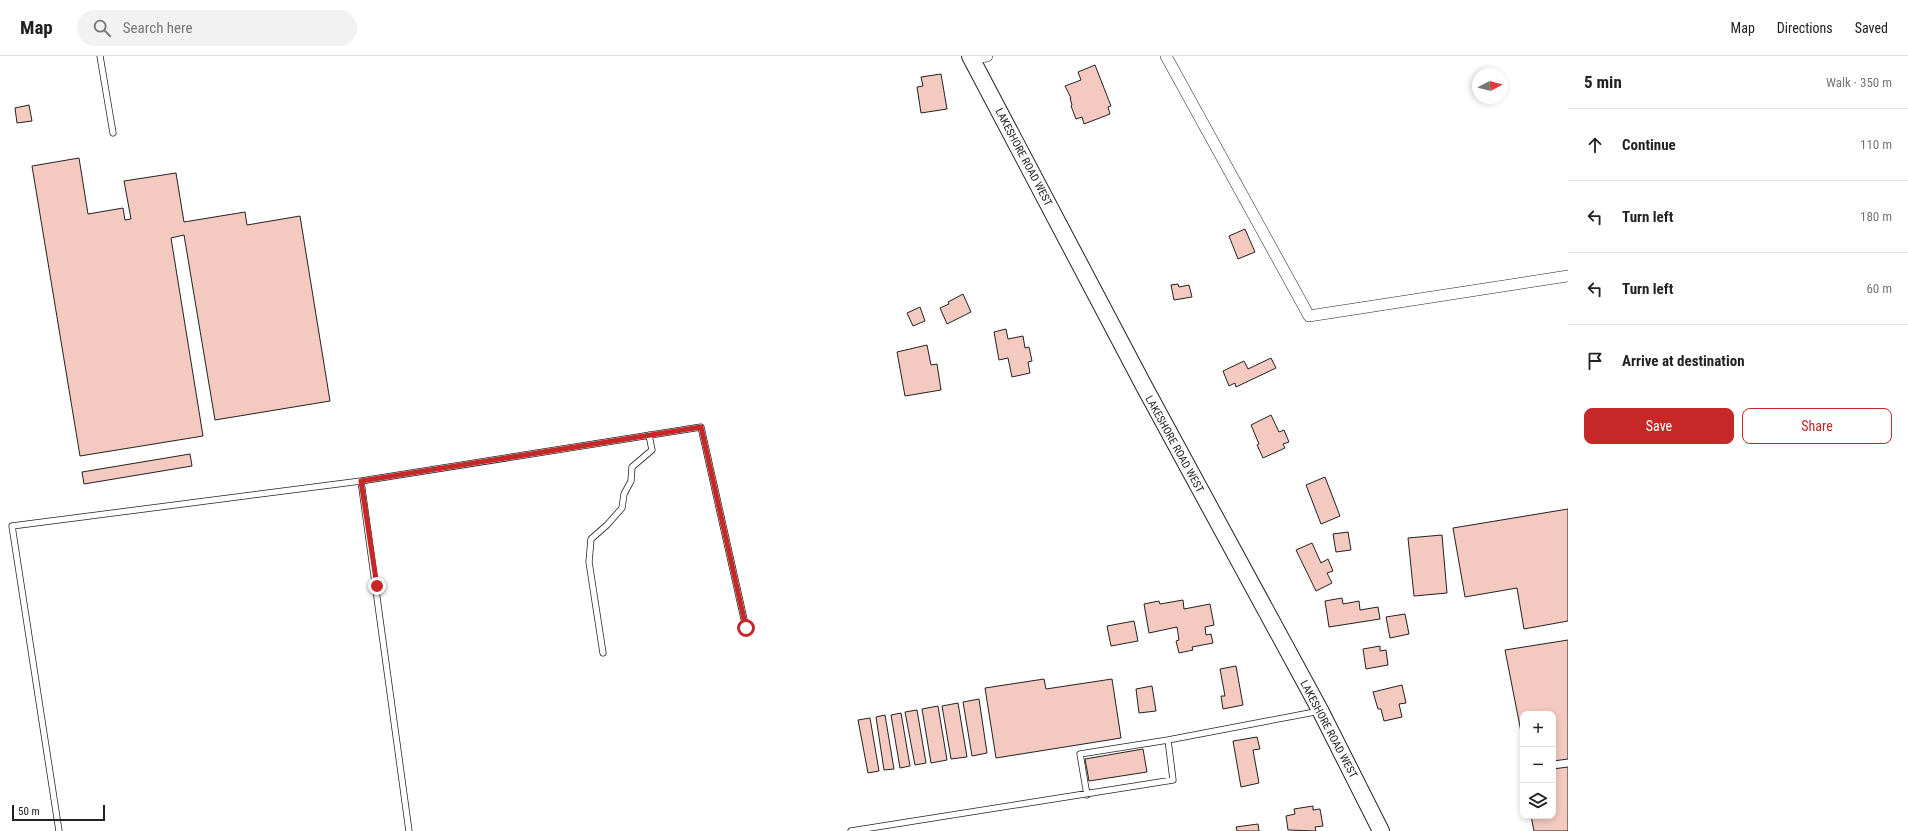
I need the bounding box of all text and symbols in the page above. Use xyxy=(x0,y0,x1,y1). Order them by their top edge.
search box xyxy=(77,10,357,46)
text: Map xyxy=(20,16,53,39)
icon: search xyxy=(91,17,113,39)
text: Search here xyxy=(123,19,193,37)
text: Map xyxy=(1731,20,1755,36)
text: Directions xyxy=(1777,20,1833,36)
text: Saved xyxy=(1855,20,1888,36)
north arrow xyxy=(1472,68,1508,104)
text: 5 min xyxy=(1584,72,1622,92)
text: Walk · 350 m xyxy=(1826,75,1892,90)
street label: LAKESHORE ROAD WEST xyxy=(992,106,1055,209)
icon: ahead xyxy=(1584,134,1606,156)
text: Continue xyxy=(1622,136,1676,154)
text: 110 m xyxy=(1860,137,1892,152)
icon: left xyxy=(1584,206,1606,228)
text: Turn left xyxy=(1622,208,1673,226)
text: 180 m xyxy=(1860,209,1892,224)
icon: left xyxy=(1584,278,1606,300)
text: Turn left xyxy=(1622,280,1673,298)
text: 60 m xyxy=(1866,281,1892,296)
icon: arrive xyxy=(1584,350,1606,372)
text: Arrive at destination xyxy=(1622,352,1745,370)
street label: LAKESHORE ROAD WEST xyxy=(1142,393,1207,495)
button: Save xyxy=(1584,408,1734,444)
button: Share xyxy=(1742,408,1892,444)
route end xyxy=(368,577,386,595)
route start xyxy=(737,619,755,637)
street label: LAKESHORE ROAD WEST xyxy=(1297,678,1360,781)
map controls xyxy=(1520,711,1556,819)
button: + xyxy=(1520,711,1556,747)
button: − xyxy=(1520,747,1556,783)
button: layers xyxy=(1520,783,1556,819)
scale bar xyxy=(12,803,105,822)
text: 50 m xyxy=(18,805,40,818)

